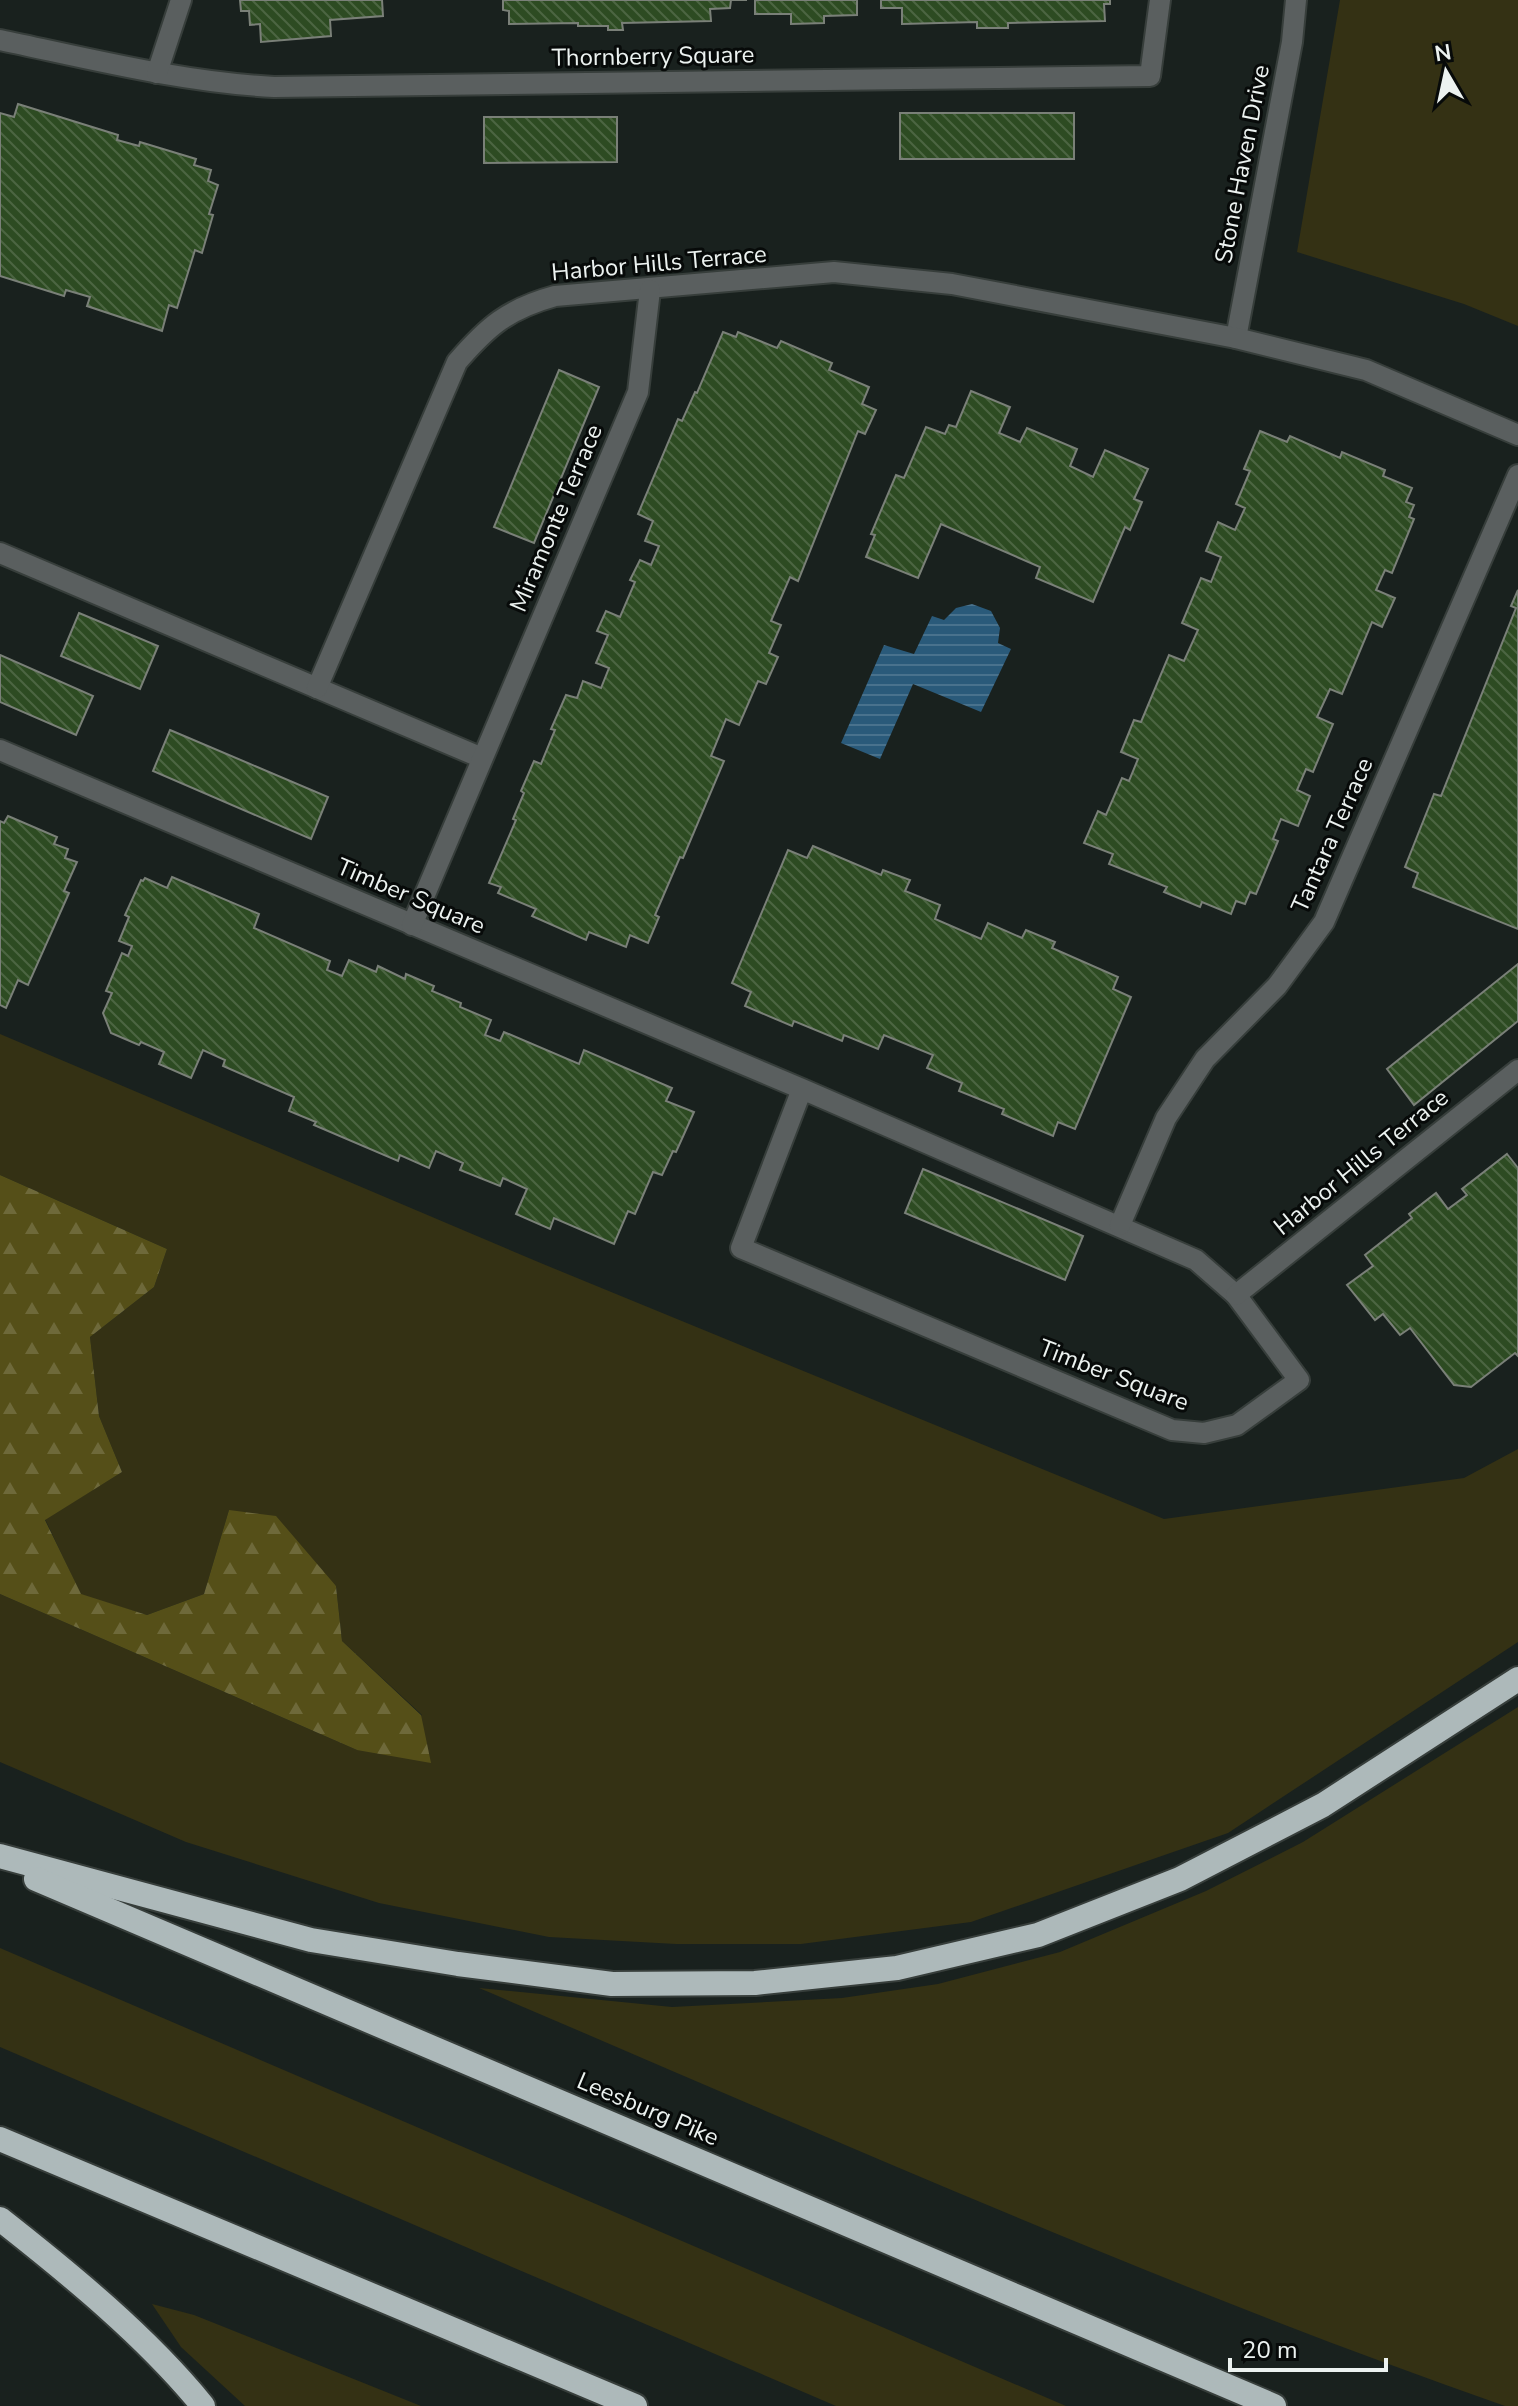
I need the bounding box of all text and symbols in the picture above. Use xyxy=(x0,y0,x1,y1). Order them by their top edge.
north arrow xyxy=(1406,32,1486,112)
text: N xyxy=(1433,37,1454,69)
street label: Thornberry Square xyxy=(551,38,755,74)
street label: Stone Haven Drive xyxy=(1207,62,1277,266)
street label: Harbor Hills Terrace xyxy=(550,238,768,288)
street label: Miramonte Terrace xyxy=(502,419,610,617)
street label: Tantara Terrace xyxy=(1284,753,1380,917)
street label: Timber Square xyxy=(332,850,490,942)
street label: Harbor Hills Terrace xyxy=(1267,1082,1455,1242)
street label: Timber Square xyxy=(1034,1332,1194,1418)
street label: Leesburg Pike xyxy=(572,2065,724,2153)
scale bar xyxy=(1230,2322,1386,2372)
text: 20 m xyxy=(1242,2334,1298,2366)

